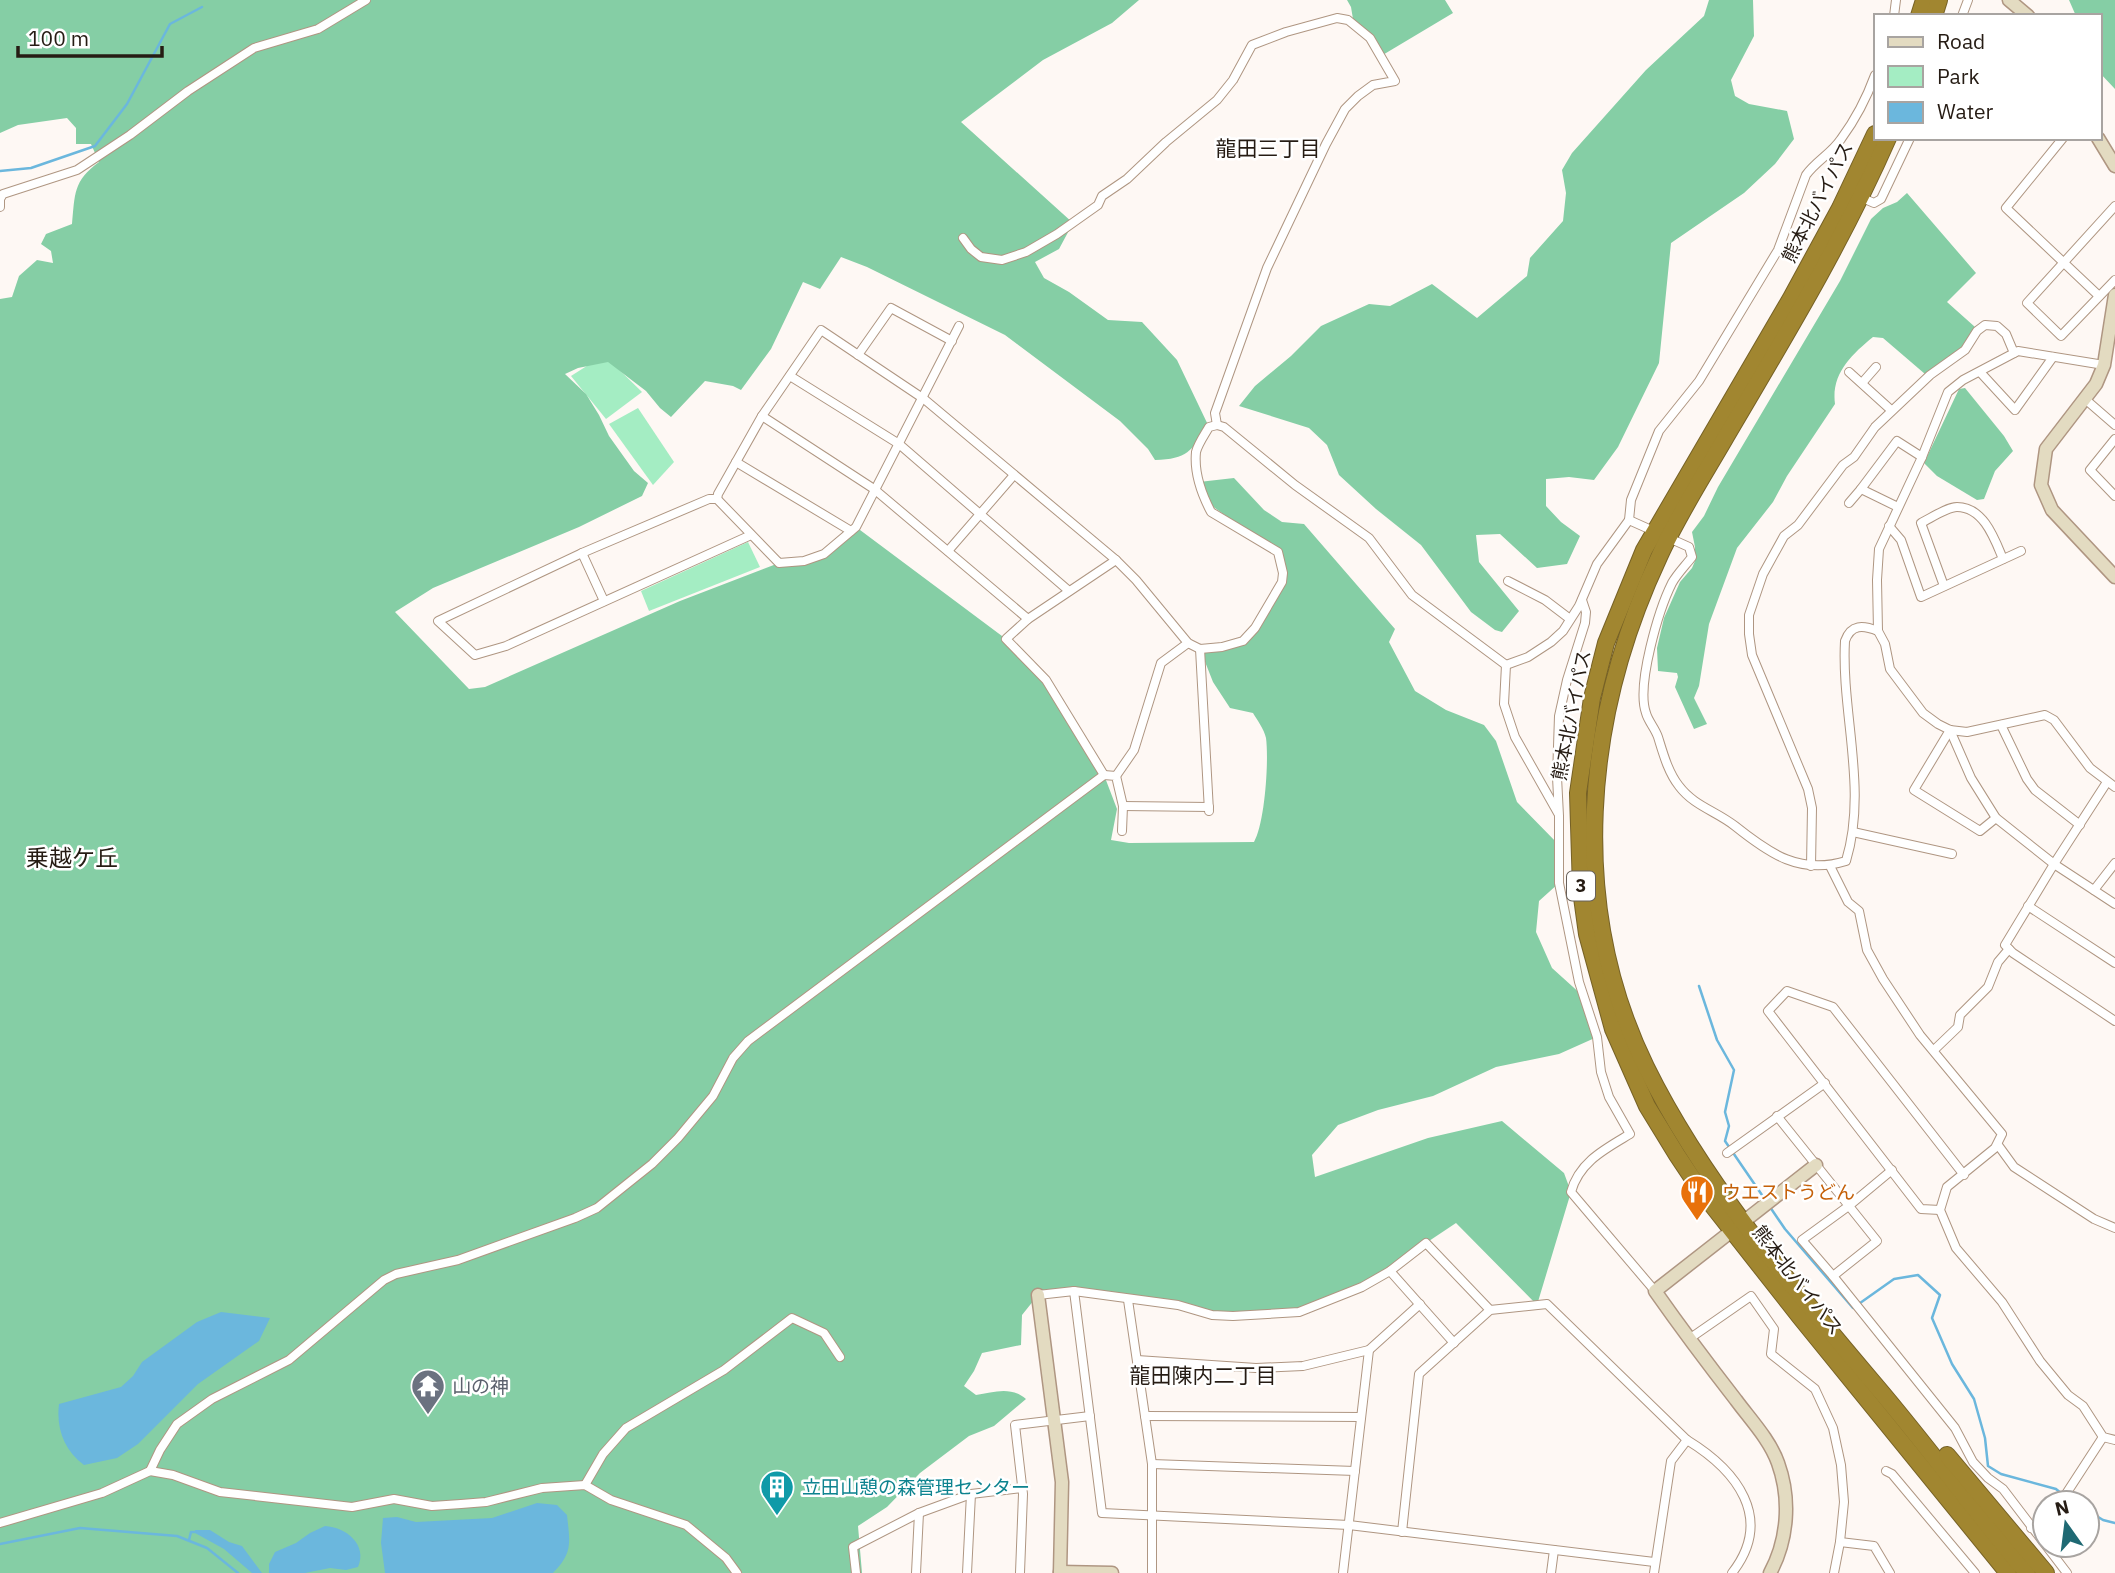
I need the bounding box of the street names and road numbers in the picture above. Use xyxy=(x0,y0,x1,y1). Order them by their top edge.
street label: 熊本北バイパス xyxy=(1776,137,1858,267)
street label: 熊本北バイパス xyxy=(1547,648,1595,782)
road number: 3 xyxy=(1567,872,1595,900)
street label: 熊本北バイパス xyxy=(1748,1220,1848,1340)

